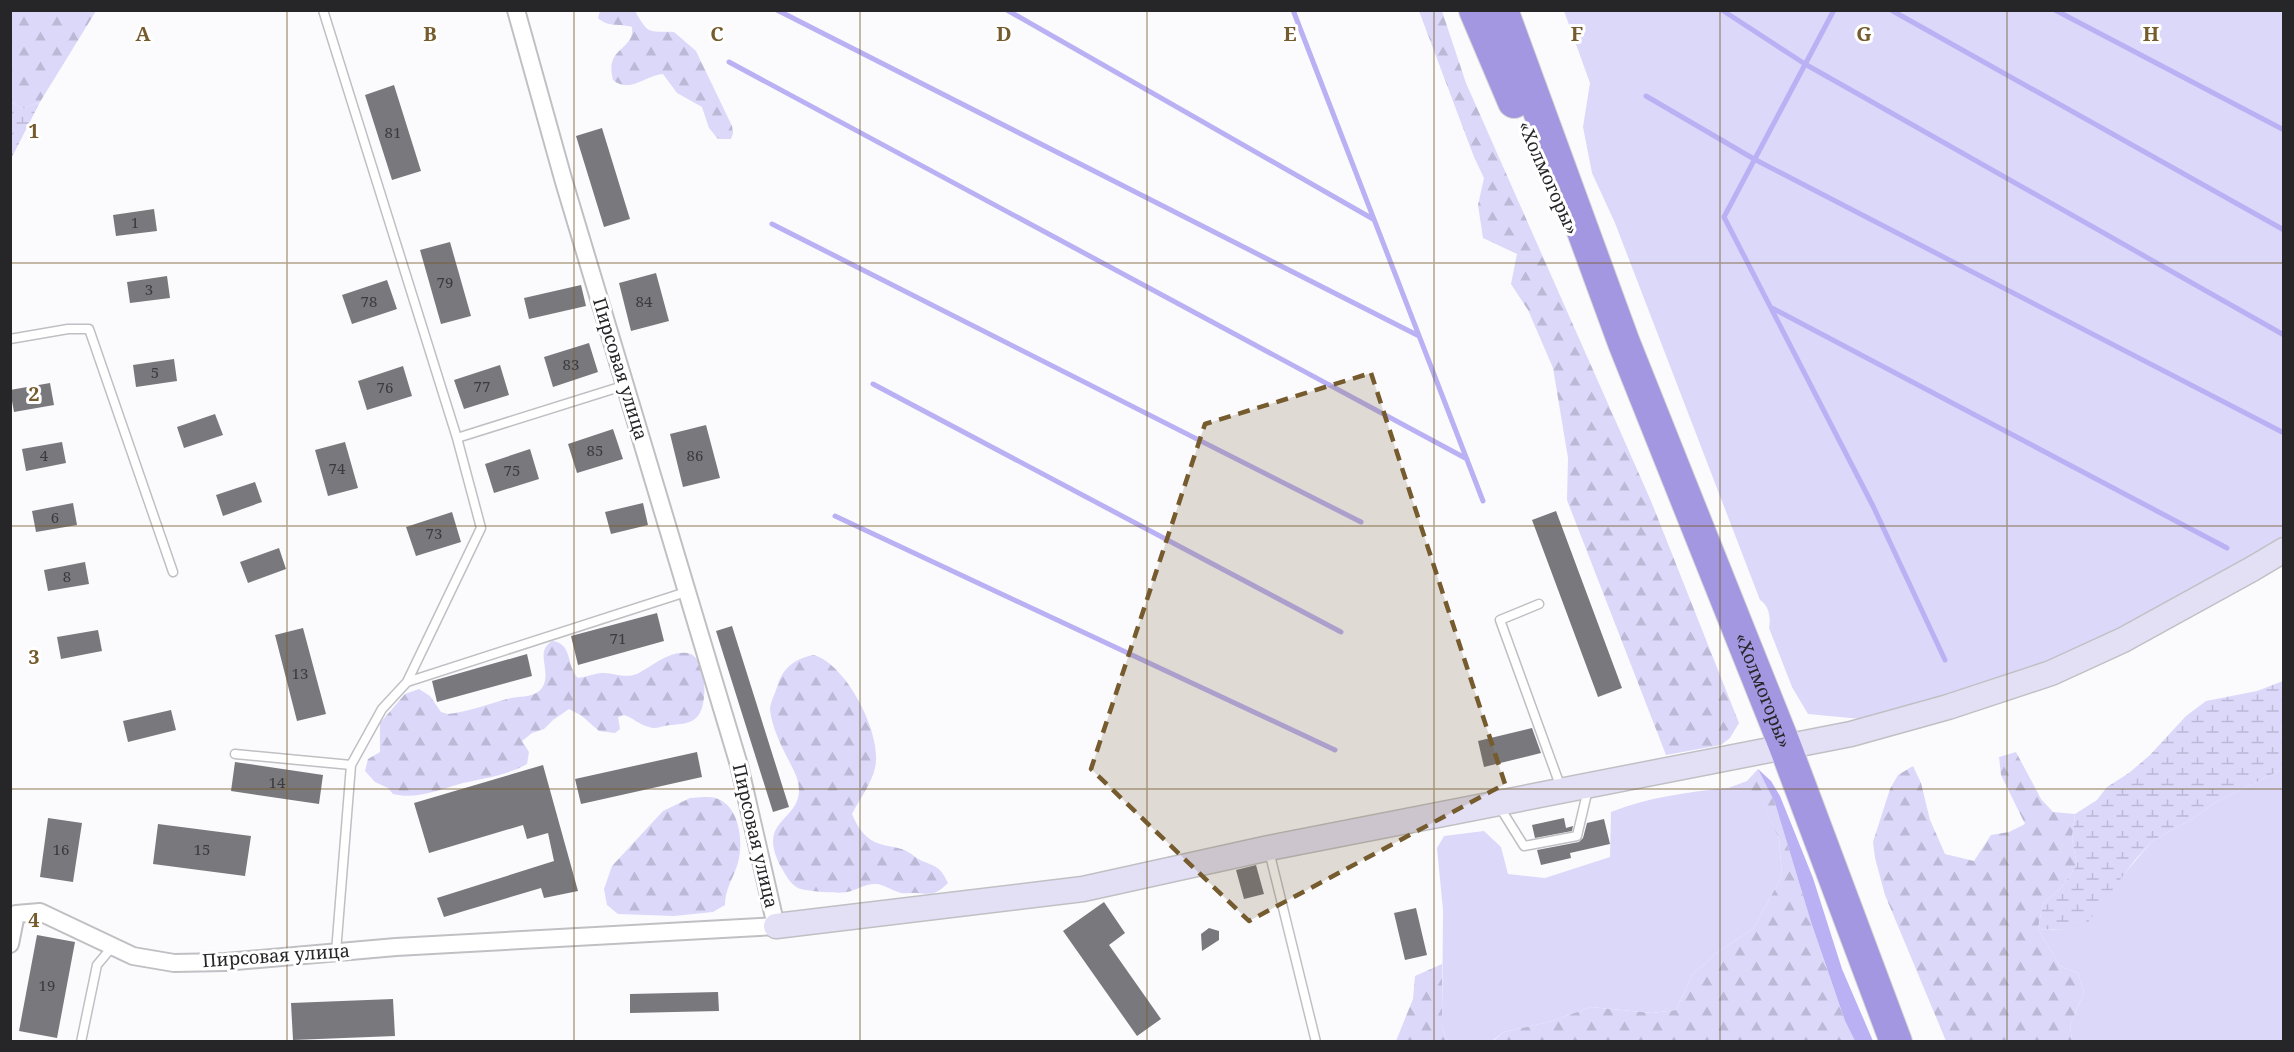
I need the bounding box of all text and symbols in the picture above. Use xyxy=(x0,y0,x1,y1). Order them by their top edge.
text: A xyxy=(135,20,151,47)
text: B xyxy=(423,20,437,47)
text: C xyxy=(710,20,724,47)
text: D xyxy=(996,20,1012,47)
text: E xyxy=(1283,20,1297,47)
text: F xyxy=(1571,20,1583,47)
text: G xyxy=(1856,20,1872,47)
text: H xyxy=(2143,20,2159,47)
text: 1 xyxy=(28,117,40,144)
street label: «Холмогоры» xyxy=(1513,117,1585,238)
house number: 81 xyxy=(385,122,401,142)
house number: 1 xyxy=(131,212,139,232)
house number: 79 xyxy=(437,272,453,292)
house number: 3 xyxy=(145,279,153,299)
house number: 78 xyxy=(361,291,377,311)
house number: 84 xyxy=(636,291,653,311)
street label: Пирсовая улица xyxy=(588,295,654,443)
house number: 83 xyxy=(563,354,579,374)
house number: 5 xyxy=(151,362,159,382)
house number: 77 xyxy=(474,376,490,396)
house number: 76 xyxy=(377,377,393,397)
text: 2 xyxy=(28,380,40,407)
house number: 85 xyxy=(587,440,603,460)
house number: 4 xyxy=(40,445,49,465)
house number: 86 xyxy=(687,445,703,465)
house number: 74 xyxy=(329,458,346,478)
house number: 75 xyxy=(504,460,520,480)
house number: 6 xyxy=(51,507,59,527)
house number: 73 xyxy=(426,523,442,543)
house number: 8 xyxy=(63,566,71,586)
house number: 71 xyxy=(610,628,626,648)
street label: «Холмогоры» xyxy=(1730,629,1798,752)
text: 3 xyxy=(28,643,40,670)
house number: 13 xyxy=(292,663,308,683)
street label: Пирсовая улица xyxy=(728,761,784,910)
house number: 14 xyxy=(269,772,286,792)
house number: 16 xyxy=(53,839,69,859)
house number: 15 xyxy=(194,839,210,859)
text: 4 xyxy=(28,906,40,933)
street label: Пирсовая улица xyxy=(201,938,350,972)
house number: 19 xyxy=(39,975,55,995)

